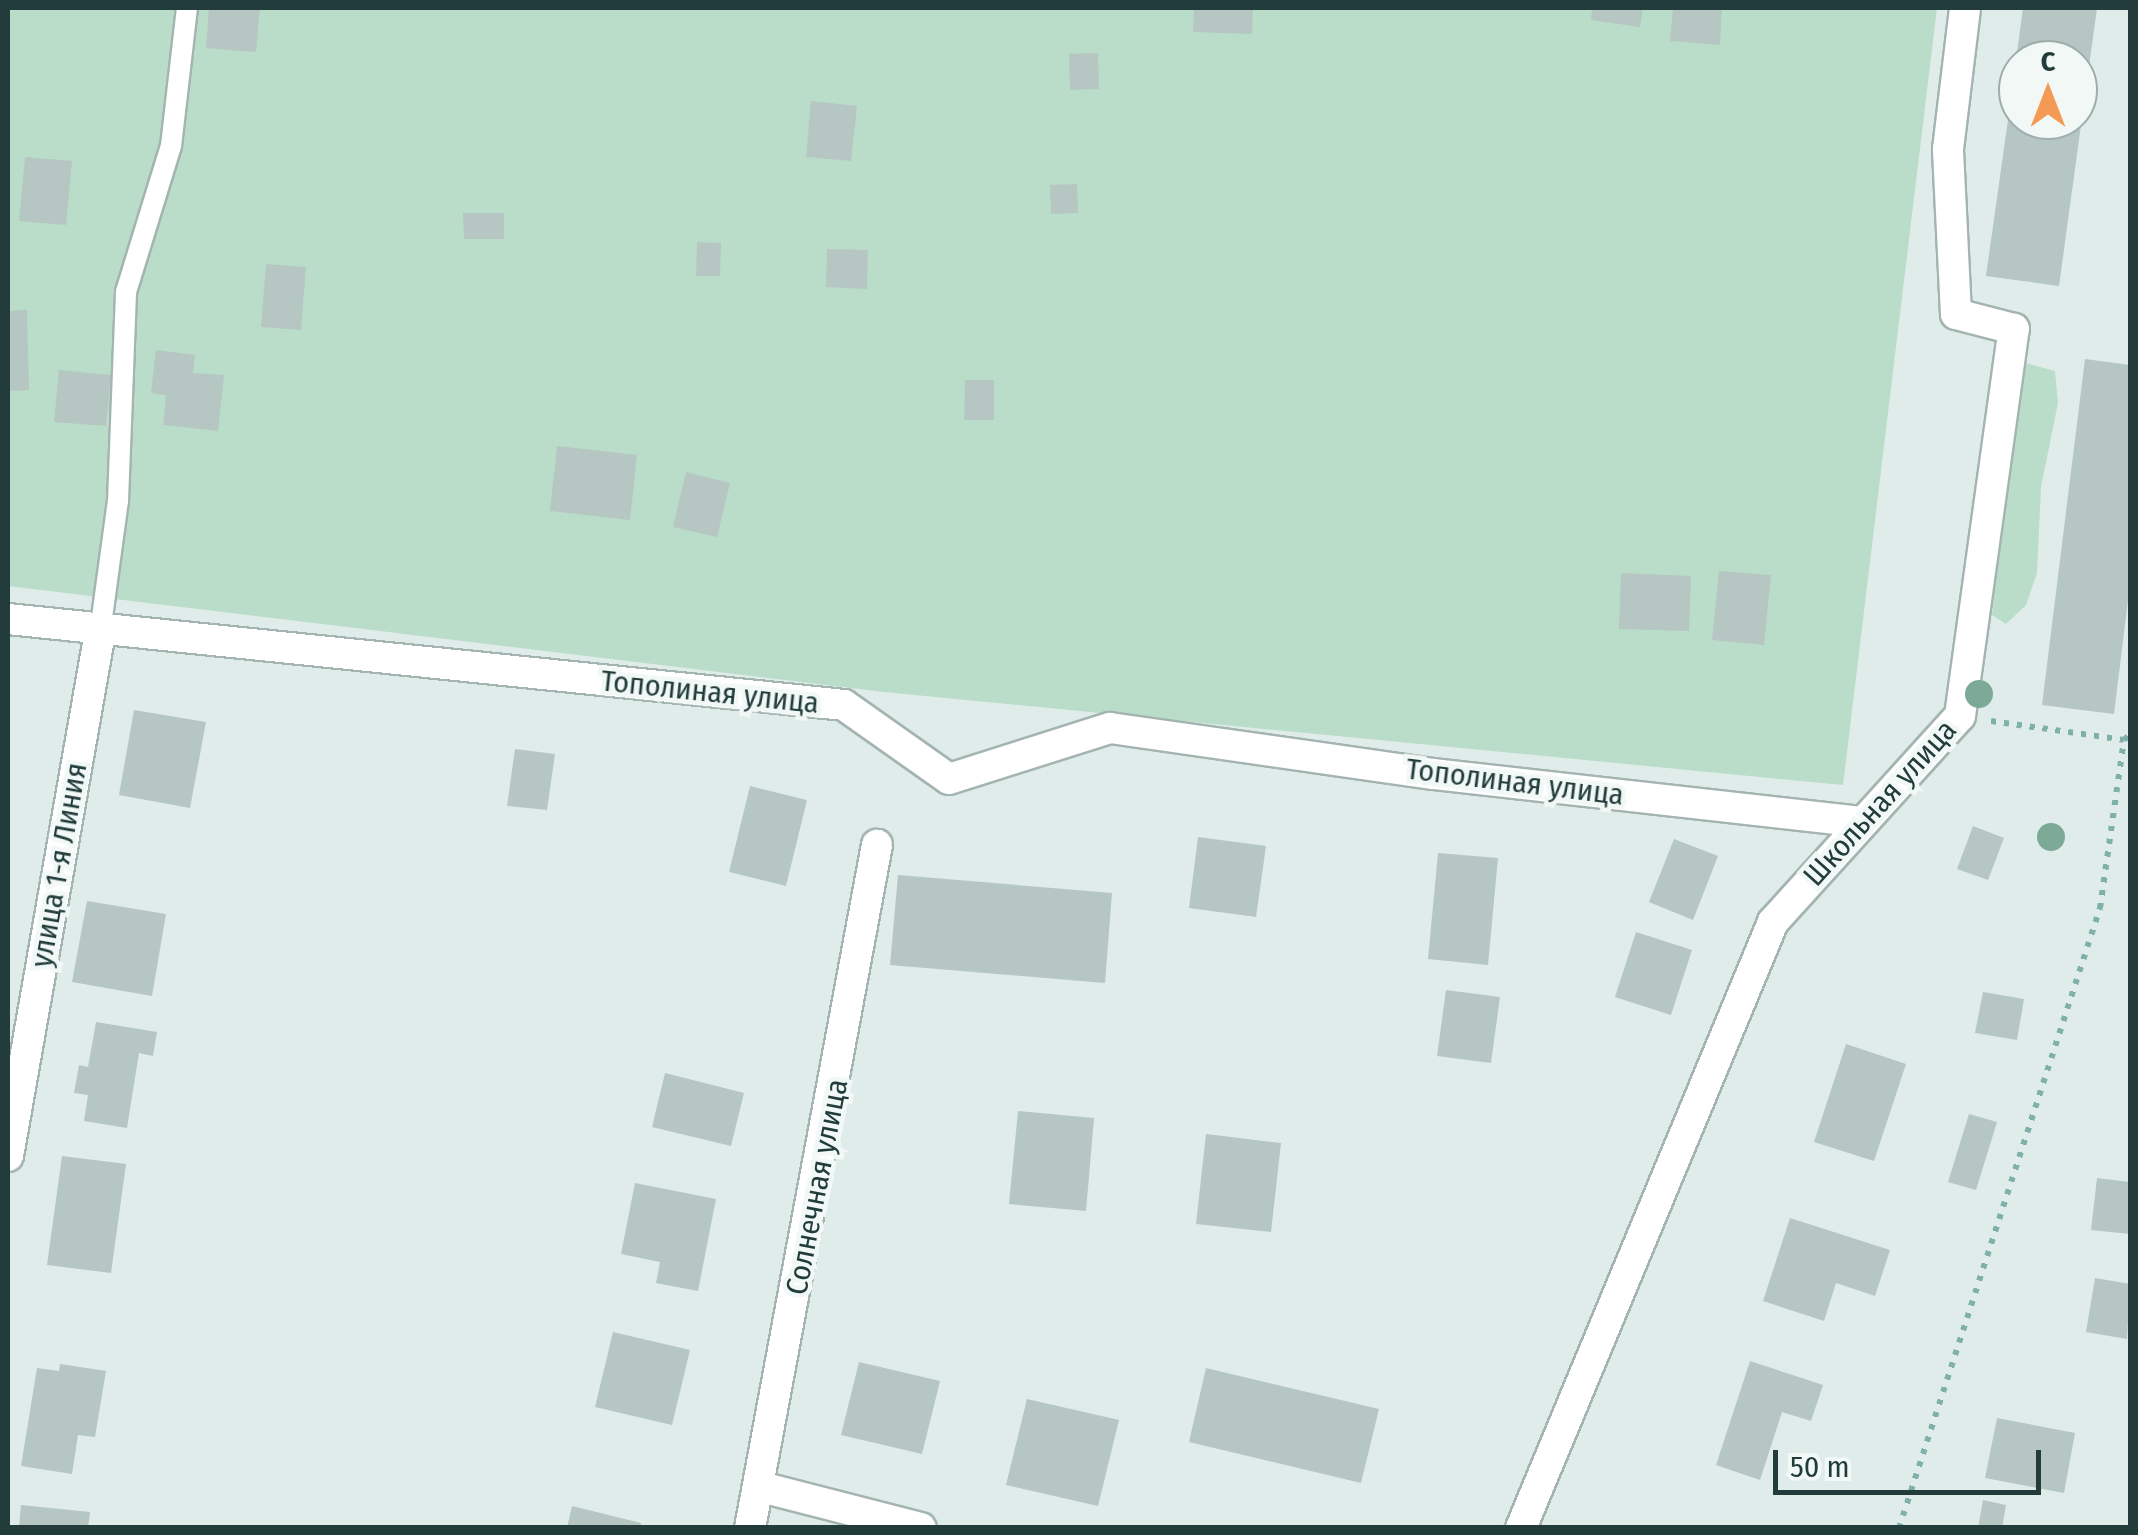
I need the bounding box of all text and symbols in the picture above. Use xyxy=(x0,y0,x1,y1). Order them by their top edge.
north arrow xyxy=(1998,40,2098,140)
text: С xyxy=(2041,45,2055,78)
street label: Тополиная улица xyxy=(599,663,821,721)
street label: Школьная улица xyxy=(1796,713,1964,893)
street label: Тополиная улица xyxy=(1404,751,1626,813)
street label: улица 1-я Линия xyxy=(23,760,95,970)
street label: Солнечная улица xyxy=(778,1076,856,1298)
scale bar xyxy=(1778,1430,2046,1492)
text: 50 m xyxy=(1790,1449,1850,1485)

